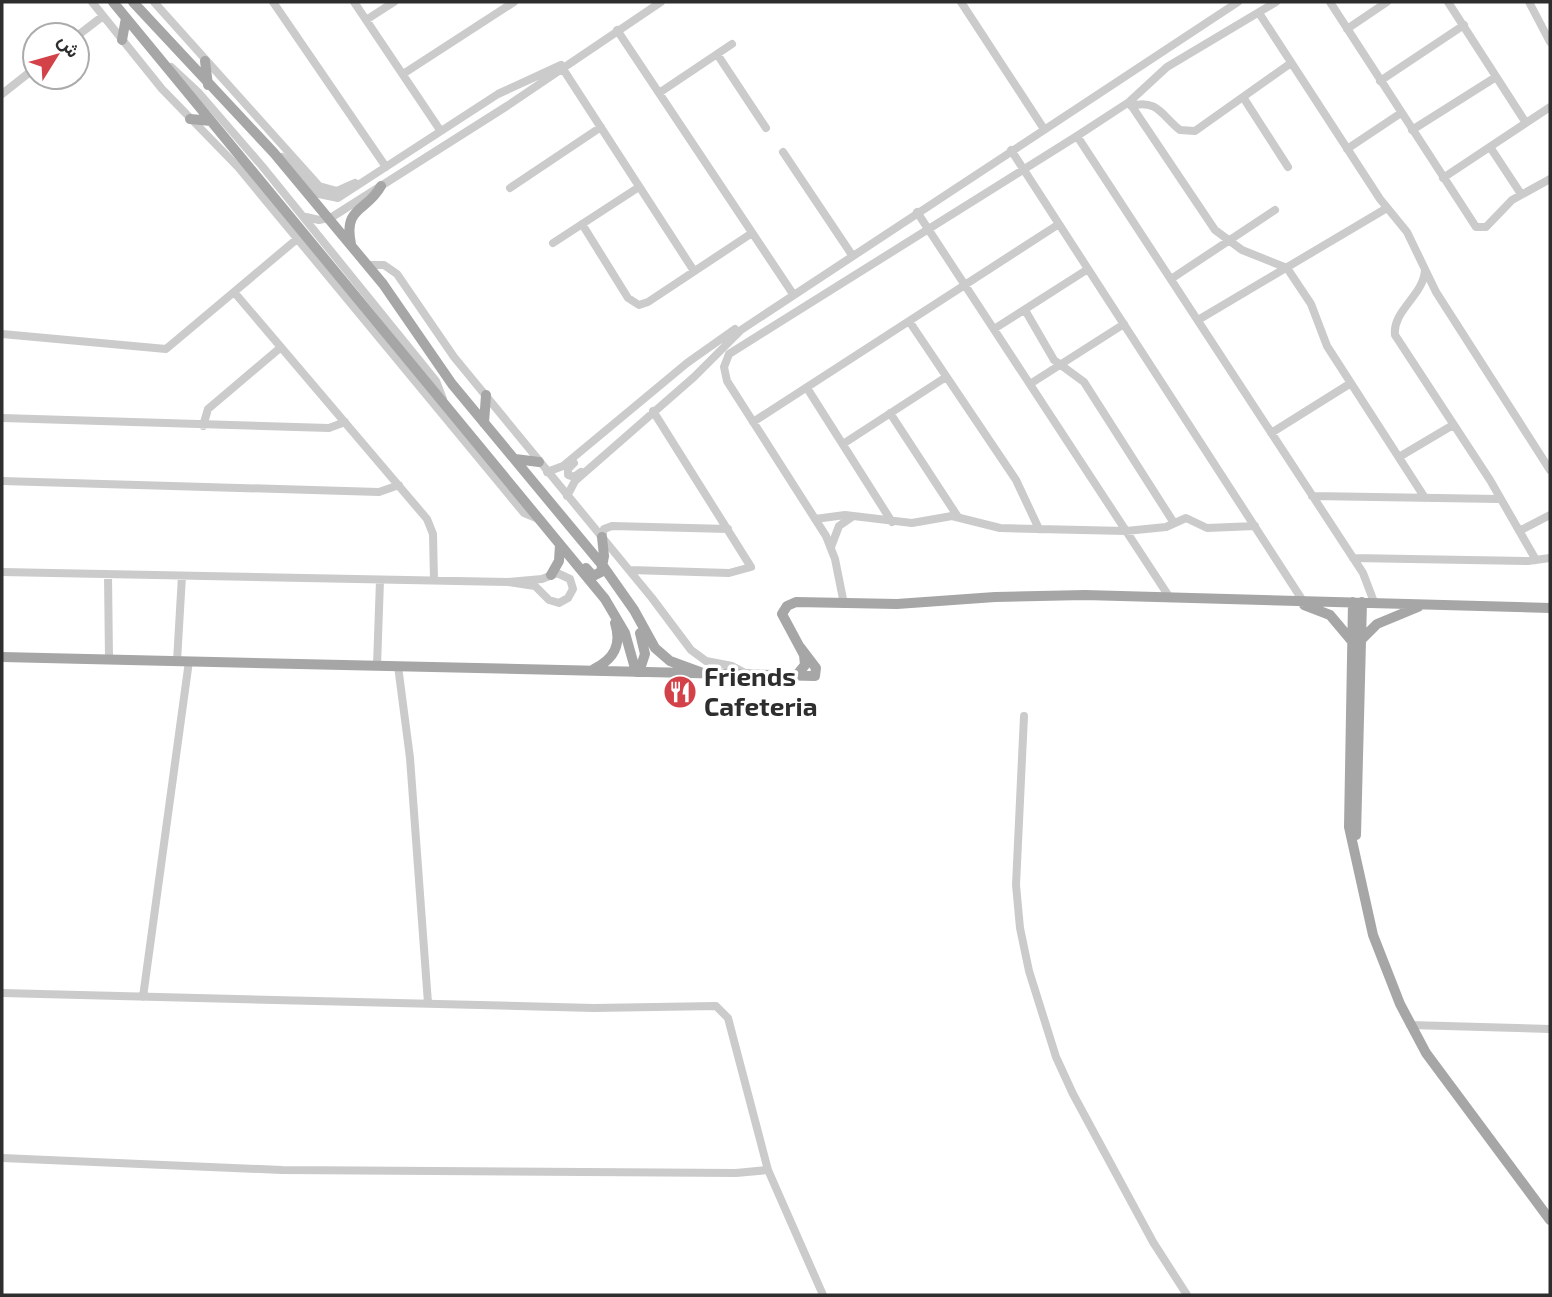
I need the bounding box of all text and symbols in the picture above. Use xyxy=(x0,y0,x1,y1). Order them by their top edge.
north arrow xyxy=(21,21,91,91)
text: ش xyxy=(53,29,86,62)
place label: Friends Cafeteria xyxy=(704,660,818,721)
restaurant icon: Friends Cafeteria xyxy=(661,673,699,711)

